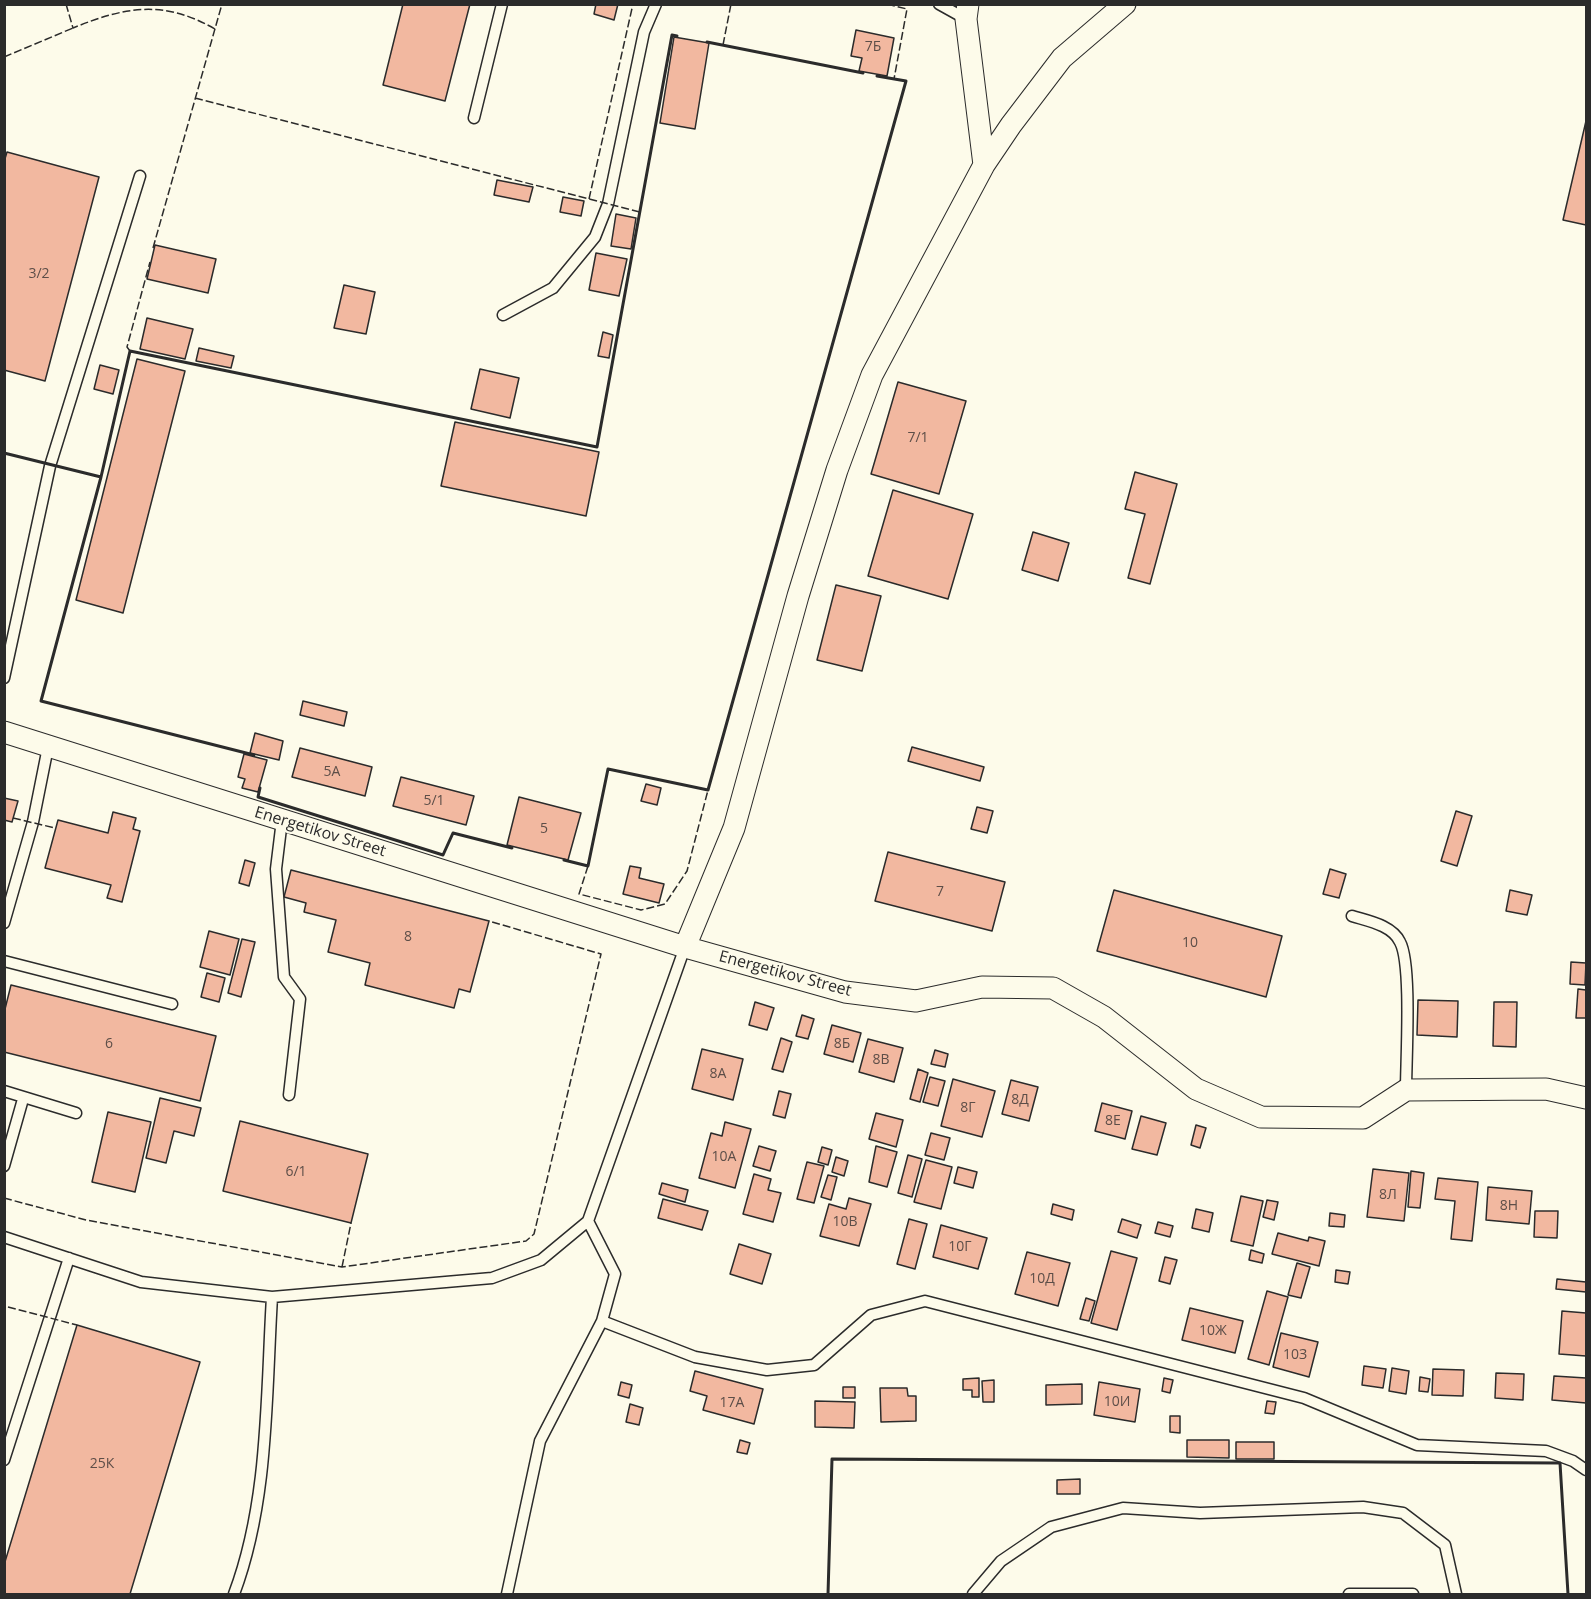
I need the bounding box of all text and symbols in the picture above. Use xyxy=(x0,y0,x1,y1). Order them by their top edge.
house number: 7Б xyxy=(865,39,881,55)
house number: 3/2 xyxy=(28,266,50,282)
house number: 7/1 xyxy=(907,430,929,446)
house number: 5А xyxy=(324,764,340,780)
house number: 5/1 xyxy=(423,793,445,809)
street label: Energetikov Street xyxy=(252,803,388,861)
house number: 5 xyxy=(540,821,548,837)
house number: 7 xyxy=(936,884,944,900)
house number: 8 xyxy=(404,929,412,945)
house number: 10 xyxy=(1182,935,1198,951)
street label: Energetikov Street xyxy=(717,947,853,1001)
house number: 6 xyxy=(105,1036,113,1052)
house number: 8Б xyxy=(834,1036,850,1052)
house number: 8В xyxy=(872,1052,890,1068)
house number: 8А xyxy=(710,1066,726,1082)
house number: 8Д xyxy=(1011,1092,1029,1108)
house number: 8Г xyxy=(960,1100,976,1116)
house number: 8Е xyxy=(1105,1113,1121,1129)
house number: 10А xyxy=(712,1149,736,1165)
house number: 6/1 xyxy=(285,1164,307,1180)
house number: 8Л xyxy=(1379,1187,1397,1203)
house number: 8Н xyxy=(1500,1198,1518,1214)
house number: 10В xyxy=(832,1214,858,1230)
house number: 10Г xyxy=(948,1239,972,1255)
house number: 10Д xyxy=(1029,1271,1055,1287)
house number: 10Ж xyxy=(1199,1323,1227,1339)
house number: 10З xyxy=(1283,1347,1307,1363)
house number: 10И xyxy=(1104,1394,1130,1410)
house number: 17А xyxy=(720,1395,744,1411)
house number: 25К xyxy=(90,1456,114,1472)

